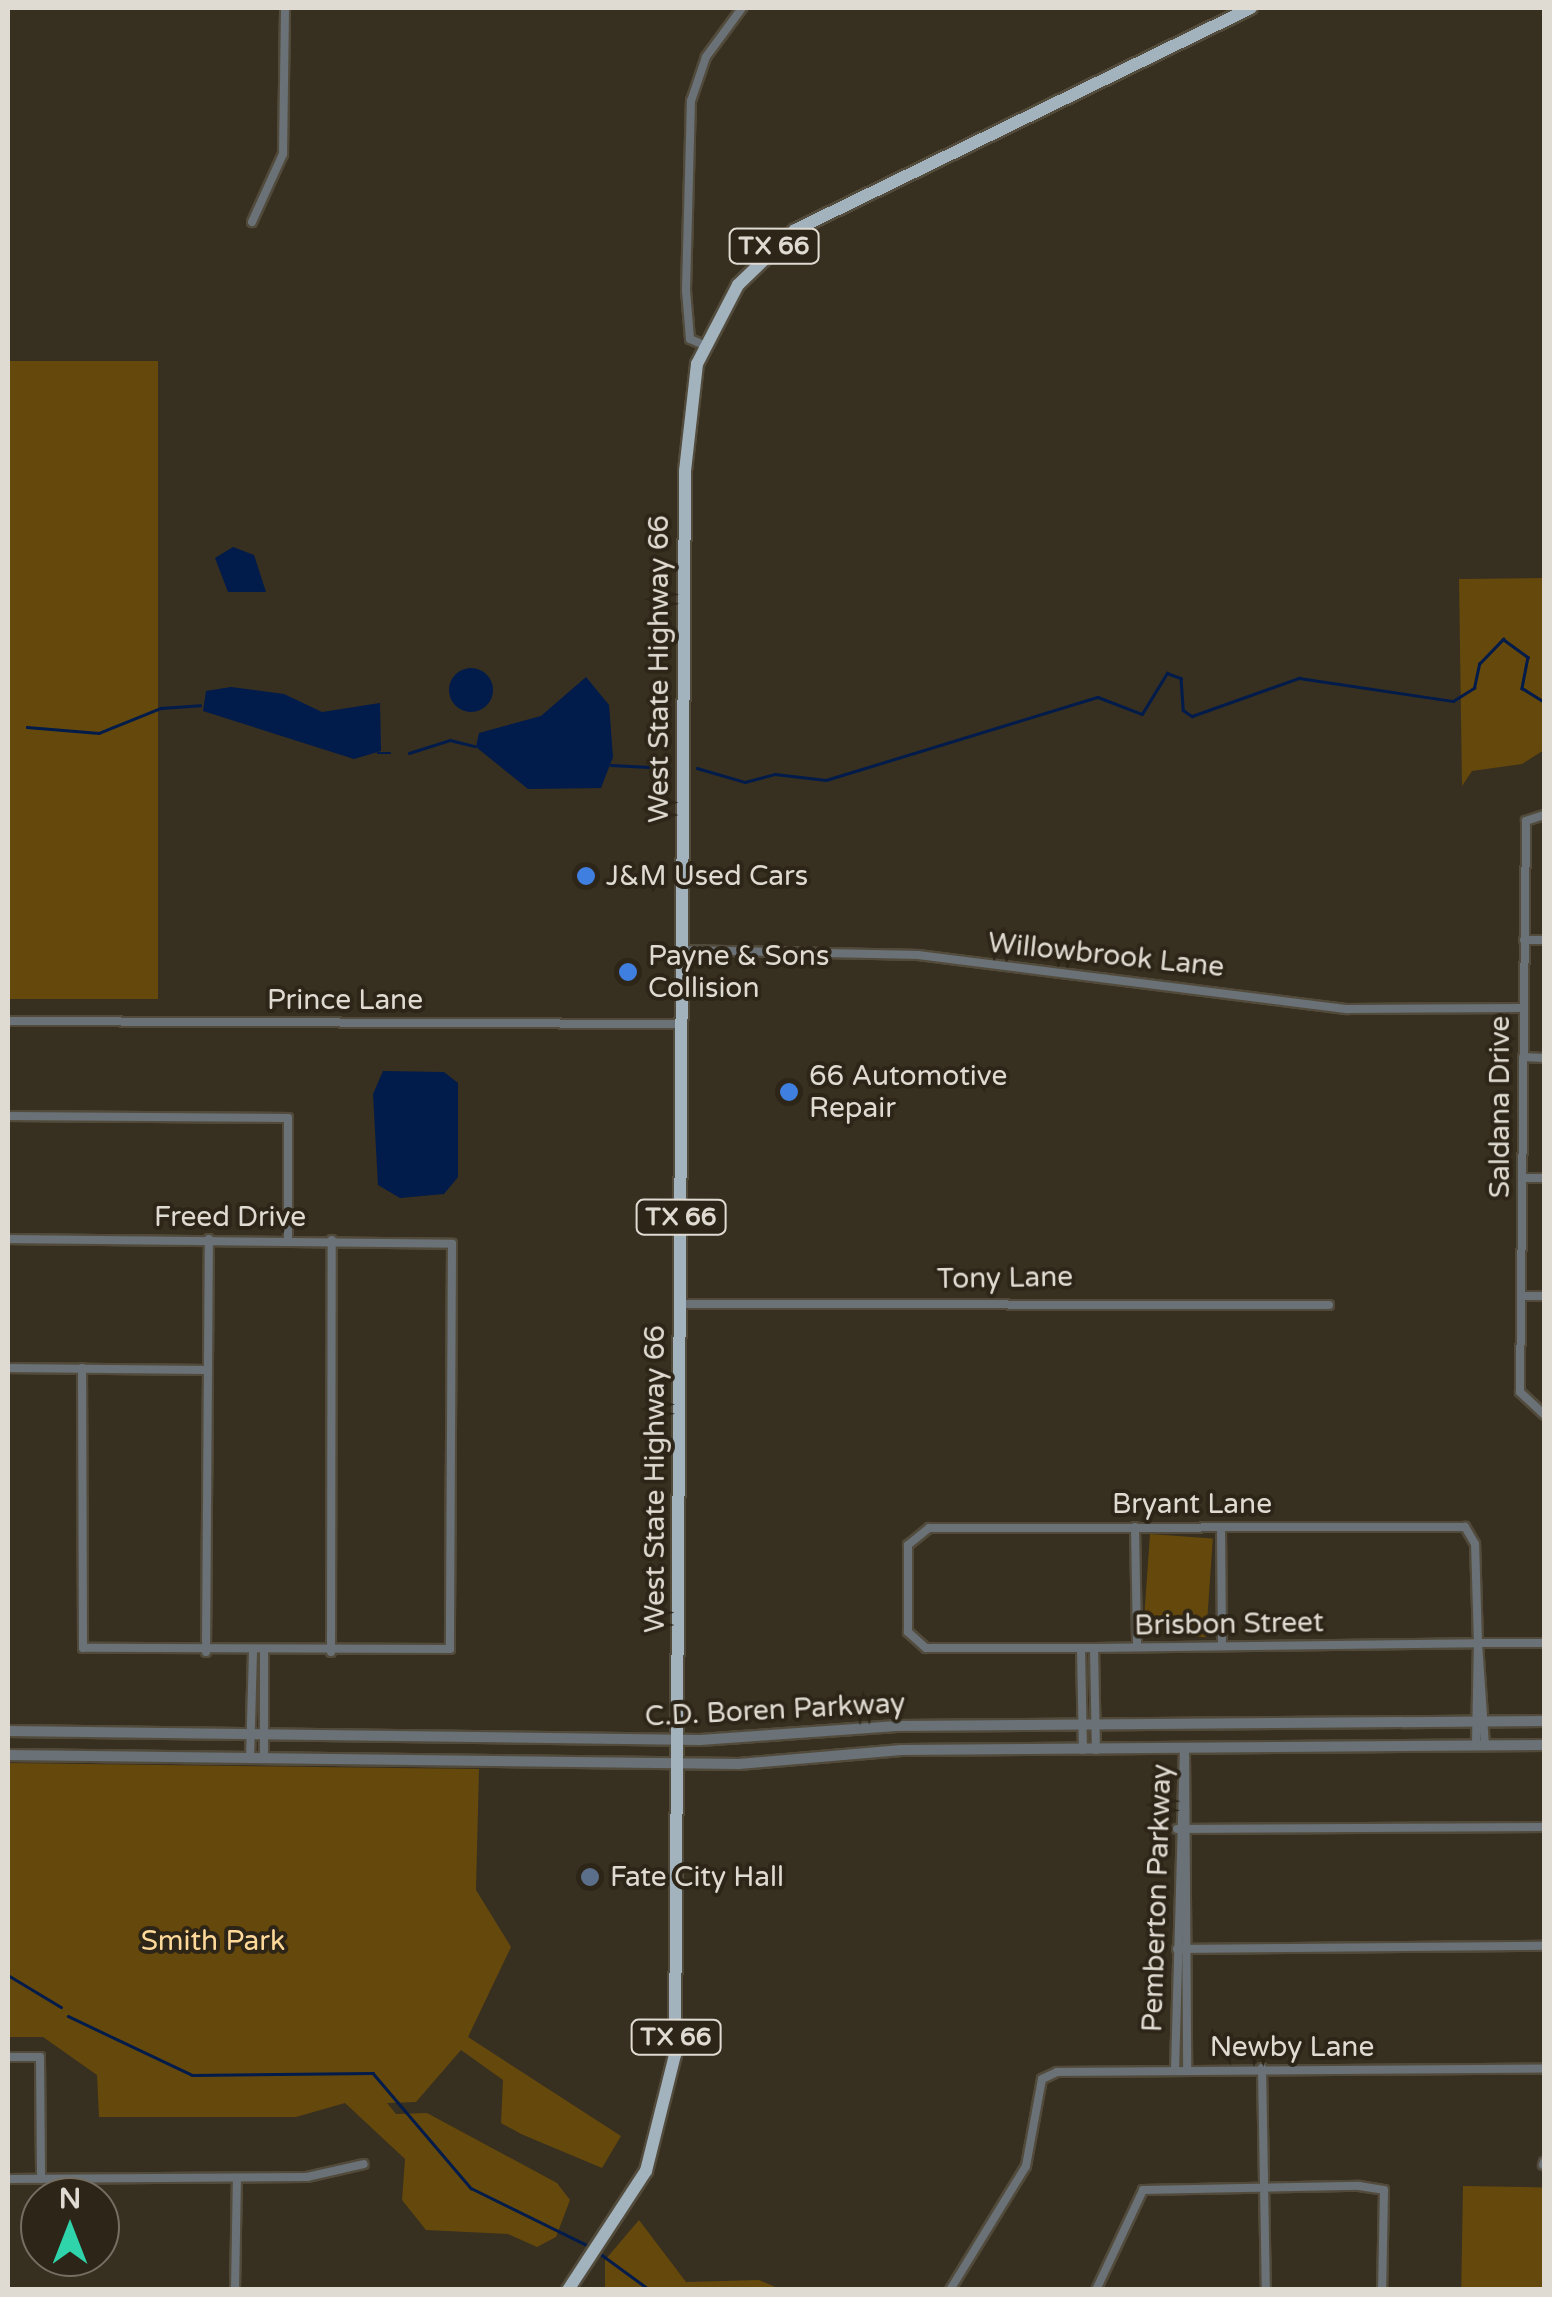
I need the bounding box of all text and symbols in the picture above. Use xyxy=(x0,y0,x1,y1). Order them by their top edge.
road number: TX 66 xyxy=(726,226,822,266)
street label: West State Highway 66 xyxy=(642,515,676,823)
place label: J&M Used Cars xyxy=(606,859,808,893)
marker: J&M Used Cars xyxy=(575,865,597,887)
street label: Willowbrook Lane xyxy=(986,926,1226,984)
place label: Payne & Sons Collision xyxy=(648,939,829,1005)
marker: Payne & Sons Collision xyxy=(617,961,639,983)
street label: Prince Lane xyxy=(267,983,423,1017)
street label: Saldana Drive xyxy=(1483,1016,1517,1198)
place label: 66 Automotive Repair xyxy=(809,1059,1007,1125)
marker: 66 Automotive Repair xyxy=(778,1081,800,1103)
road number: TX 66 xyxy=(634,1197,728,1237)
street label: Freed Drive xyxy=(154,1200,306,1234)
street label: Tony Lane xyxy=(937,1260,1073,1296)
street label: West State Highway 66 xyxy=(638,1325,672,1633)
street label: Bryant Lane xyxy=(1112,1487,1272,1521)
street label: Brisbon Street xyxy=(1134,1606,1324,1642)
street label: C.D. Boren Parkway xyxy=(644,1686,906,1734)
street label: Pemberton Parkway xyxy=(1136,1763,1178,2033)
place label: Fate City Hall xyxy=(610,1860,784,1894)
marker: Fate City Hall xyxy=(579,1866,601,1888)
park label: Smith Park xyxy=(141,1924,285,1958)
road number: TX 66 xyxy=(628,2017,724,2057)
street label: Newby Lane xyxy=(1210,2030,1374,2064)
north arrow xyxy=(20,2177,120,2277)
text: N xyxy=(59,2182,81,2216)

